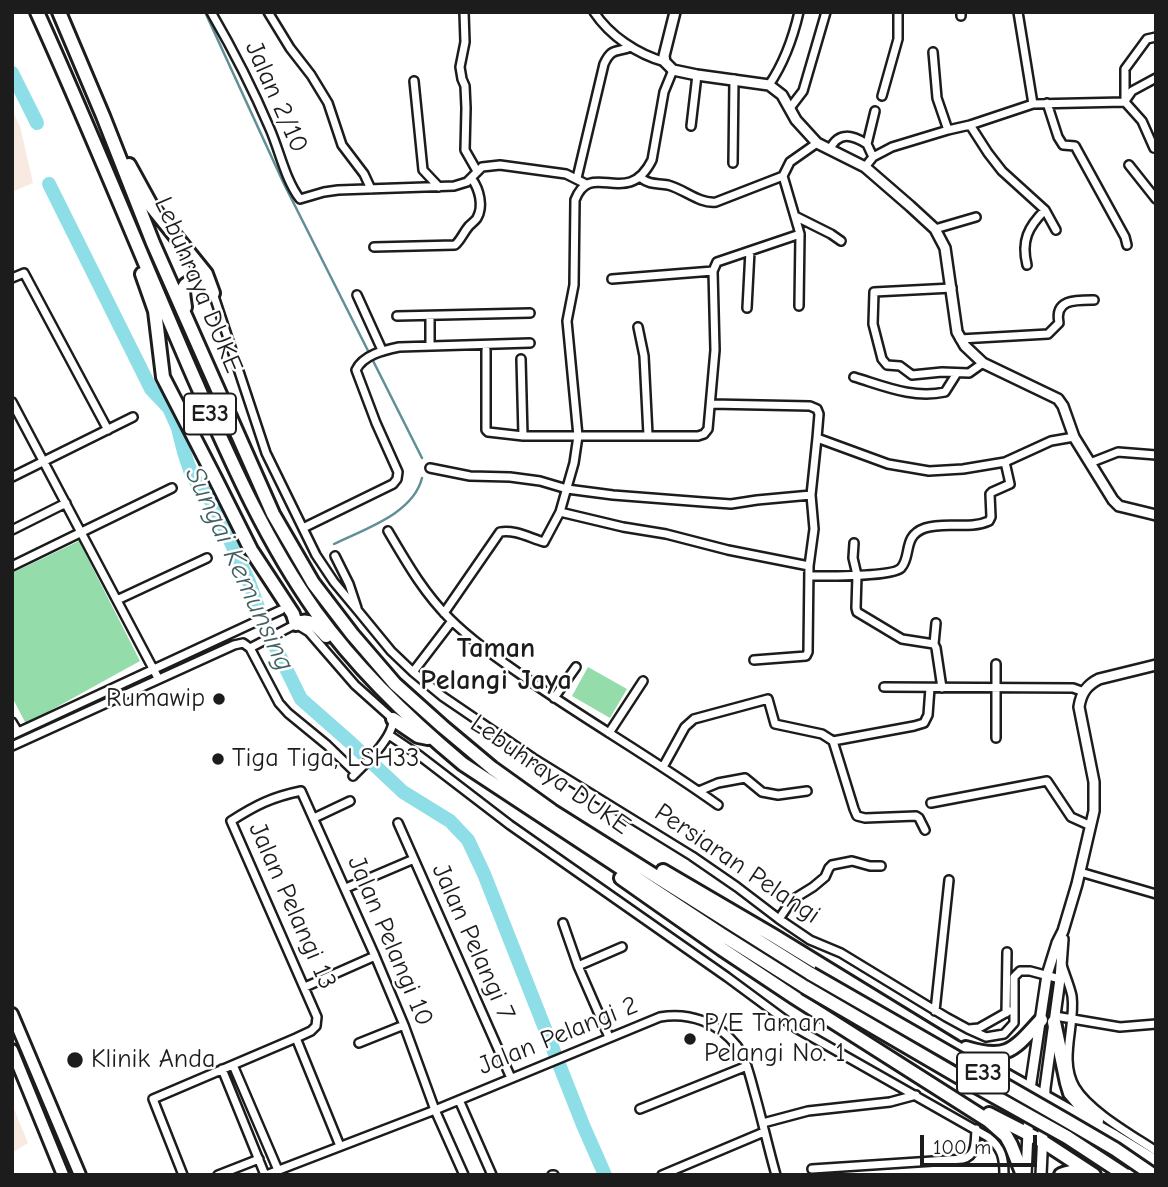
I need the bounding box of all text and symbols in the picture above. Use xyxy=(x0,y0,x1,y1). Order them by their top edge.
street label: Jalan 2/10 xyxy=(238,37,314,157)
street label: Lebuhraya DUKE xyxy=(147,192,249,378)
road number: E33 xyxy=(184,394,236,435)
water label: Sungai Kemunsing xyxy=(177,462,301,676)
district label: Taman Pelangi Jaya xyxy=(420,632,572,698)
place label: Rumawip xyxy=(106,683,205,715)
marker: Rumawip xyxy=(211,691,227,707)
street label: Lebuhraya DUKE xyxy=(464,708,636,842)
place label: Tiga Tiga, LSH33 xyxy=(232,743,419,775)
marker: Tiga Tiga, LSH33 xyxy=(210,751,226,767)
street label: Persiaran Pelangi xyxy=(648,797,826,931)
street label: Jalan Pelangi 13 xyxy=(241,818,343,994)
street label: Jalan Pelangi 10 xyxy=(340,851,440,1031)
street label: Jalan Pelangi 7 xyxy=(425,859,521,1025)
street label: Jalan Pelangi 2 xyxy=(474,990,642,1082)
place label: P/E Taman Pelangi No. 1 xyxy=(704,1008,846,1070)
marker: P/E Taman Pelangi No. 1 xyxy=(682,1031,698,1047)
place label: Klinik Anda xyxy=(91,1044,215,1076)
marker: Klinik Anda xyxy=(65,1050,85,1070)
road number: E33 xyxy=(957,1052,1009,1093)
scale bar xyxy=(923,1120,1040,1164)
text: 100 m xyxy=(933,1135,991,1159)

